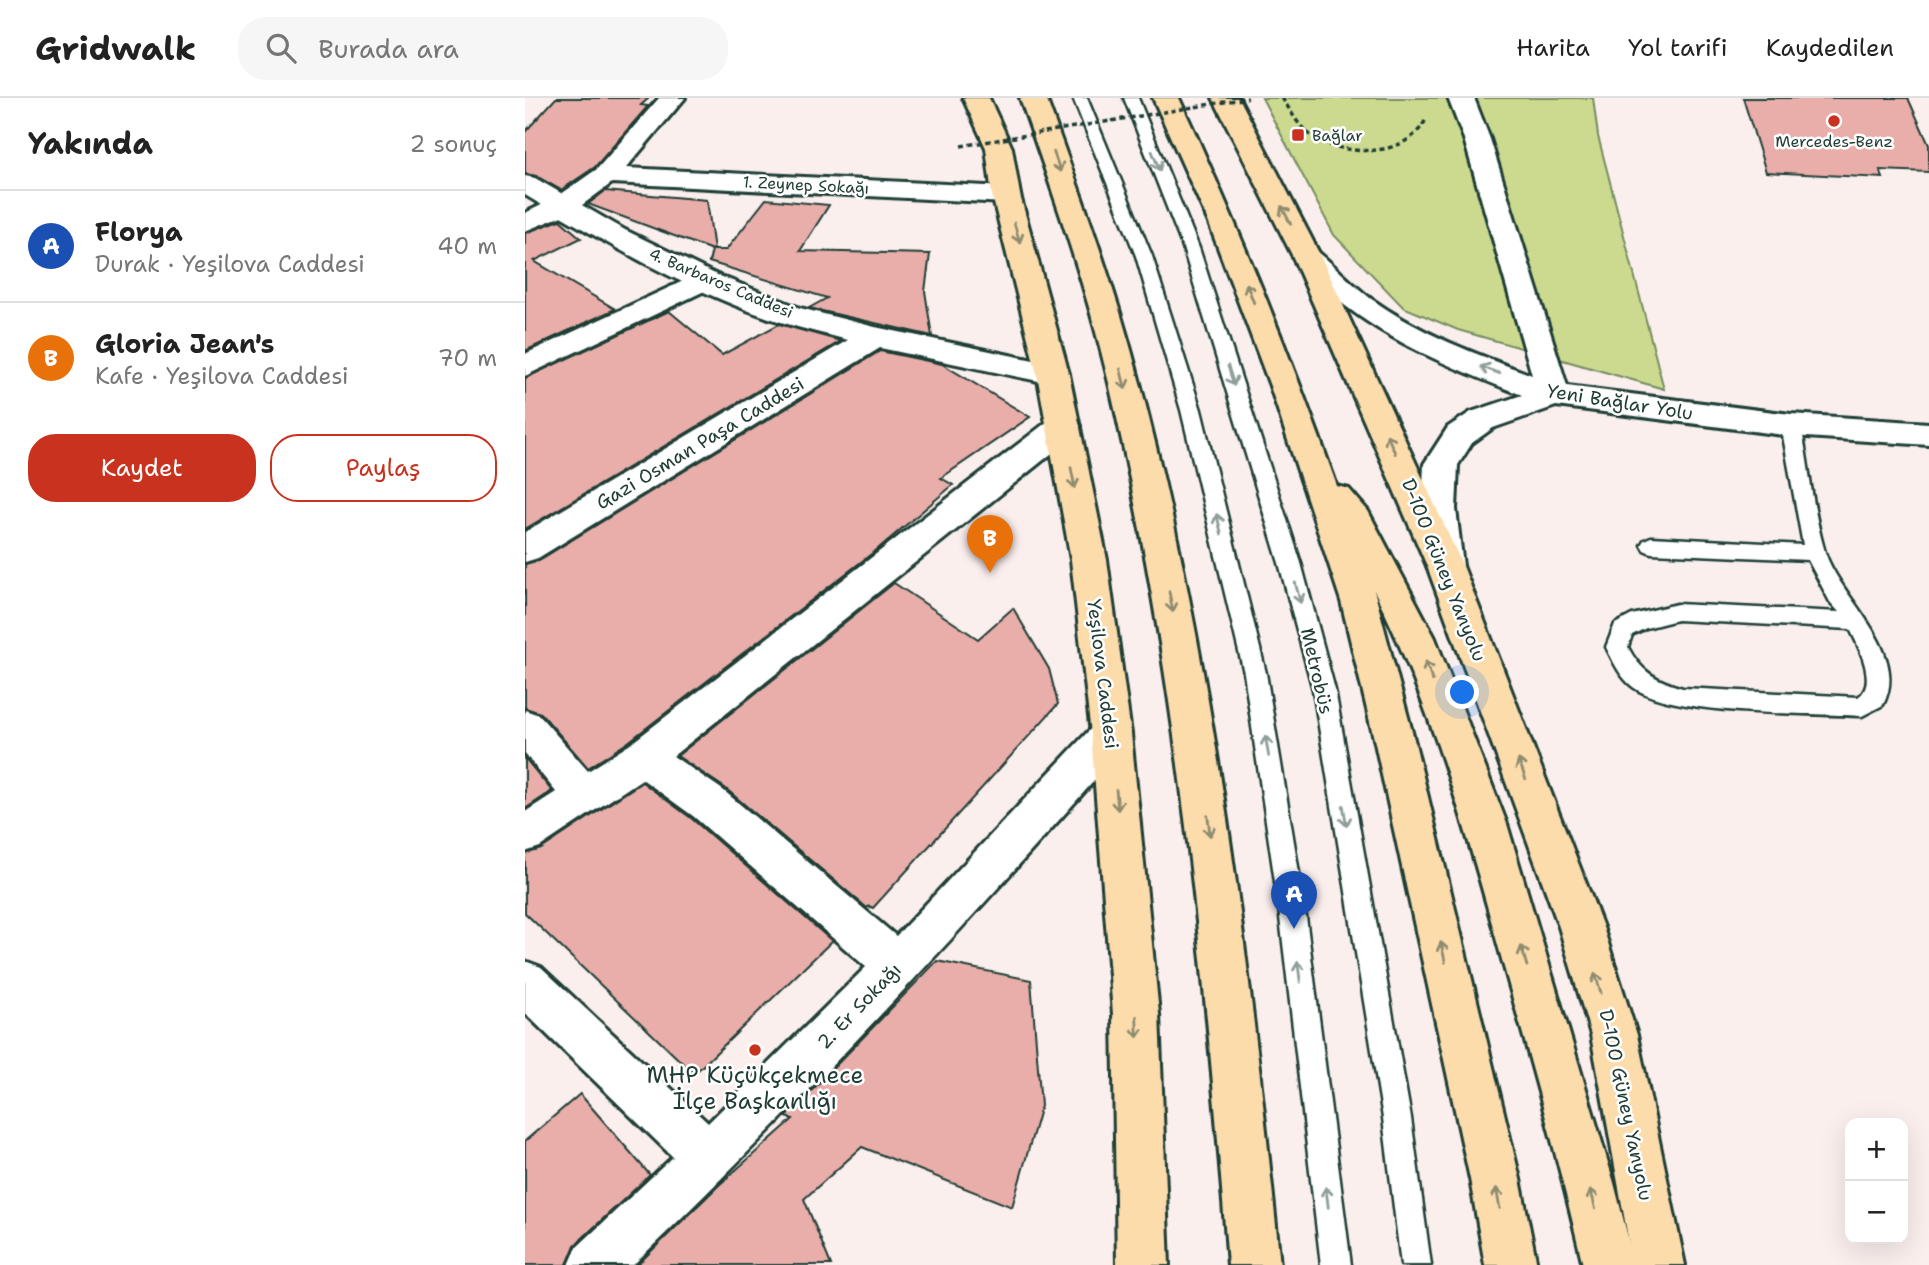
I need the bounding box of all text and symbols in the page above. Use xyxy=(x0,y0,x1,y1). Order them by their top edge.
search box xyxy=(238,17,728,80)
text: Gridwalk xyxy=(35,26,196,71)
icon: search xyxy=(262,29,300,67)
text: Burada ara xyxy=(318,31,459,66)
text: Harita xyxy=(1516,32,1590,64)
text: Yol tarifi xyxy=(1628,32,1728,64)
text: Kaydedilen xyxy=(1766,32,1894,64)
marker: Mercedes-Benz xyxy=(1826,113,1842,129)
text: Yakında xyxy=(28,123,153,164)
place label: Bağlar xyxy=(1312,125,1363,146)
marker: Bağlar xyxy=(1290,127,1306,143)
text: 2 sonuç xyxy=(410,129,497,159)
place label: Mercedes-Benz xyxy=(1775,131,1893,152)
one-way arrow xyxy=(1052,150,1064,172)
one-way arrow xyxy=(1150,150,1163,172)
street label: 1. Zeynep Sokağı xyxy=(742,171,870,199)
one-way arrow xyxy=(1278,205,1292,226)
text: Florya xyxy=(95,214,183,249)
one-way arrow xyxy=(1011,221,1024,243)
text: A xyxy=(42,231,60,261)
text: 40 m xyxy=(437,231,497,261)
street label: 4. Barbaros Caddesi xyxy=(646,243,796,323)
text: Durak · Yeşilova Caddesi xyxy=(95,249,365,279)
one-way arrow xyxy=(1242,282,1255,304)
text: Gloria Jean's xyxy=(95,326,274,361)
text: B xyxy=(44,343,58,373)
text: 70 m xyxy=(438,343,497,373)
text: Kafe · Yeşilova Caddesi xyxy=(95,361,349,391)
one-way arrow xyxy=(1480,363,1502,376)
one-way arrow xyxy=(1225,365,1238,387)
one-way arrow xyxy=(1117,368,1130,390)
street label: Gazi Osman Paşa Caddesi xyxy=(591,371,809,515)
street label: Yeni Bağlar Yolu xyxy=(1545,378,1695,426)
button: Kaydet xyxy=(28,434,256,502)
button: Paylaş xyxy=(270,434,497,502)
one-way arrow xyxy=(1384,434,1397,455)
one-way arrow xyxy=(1067,466,1081,489)
street label: D-100 Güney Yanyolu xyxy=(1396,475,1492,665)
one-way arrow xyxy=(1212,513,1225,536)
pin: B xyxy=(967,515,1013,573)
one-way arrow xyxy=(1292,582,1305,604)
one-way arrow xyxy=(1165,590,1179,613)
street label: Yeşilova Caddesi xyxy=(1081,598,1125,750)
street label: Metrobüs xyxy=(1295,626,1339,716)
one-way arrow xyxy=(1422,660,1434,682)
your location xyxy=(1445,675,1479,709)
one-way arrow xyxy=(1260,735,1273,758)
one-way arrow xyxy=(1515,758,1527,780)
one-way arrow xyxy=(1111,789,1124,811)
one-way arrow xyxy=(1339,804,1352,827)
one-way arrow xyxy=(1202,814,1215,837)
pin: A xyxy=(1271,871,1317,929)
one-way arrow xyxy=(1436,941,1449,964)
one-way arrow xyxy=(1516,946,1529,968)
street label: 2. Er Sokağı xyxy=(812,957,906,1055)
one-way arrow xyxy=(1293,961,1306,983)
one-way arrow xyxy=(1591,972,1604,994)
street label: D-100 Güney Yanyolu xyxy=(1593,1007,1659,1203)
one-way arrow xyxy=(1130,1015,1143,1038)
marker: MHP Küçükçekmece İlçe Başkanlığı xyxy=(747,1042,763,1058)
place label: MHP Küçükçekmece İlçe Başkanlığı xyxy=(647,1060,863,1116)
map controls xyxy=(1845,1118,1908,1244)
button: + xyxy=(1845,1118,1908,1181)
button: − xyxy=(1845,1181,1908,1244)
one-way arrow xyxy=(1321,1186,1334,1209)
one-way arrow xyxy=(1491,1187,1505,1210)
one-way arrow xyxy=(1585,1188,1599,1211)

